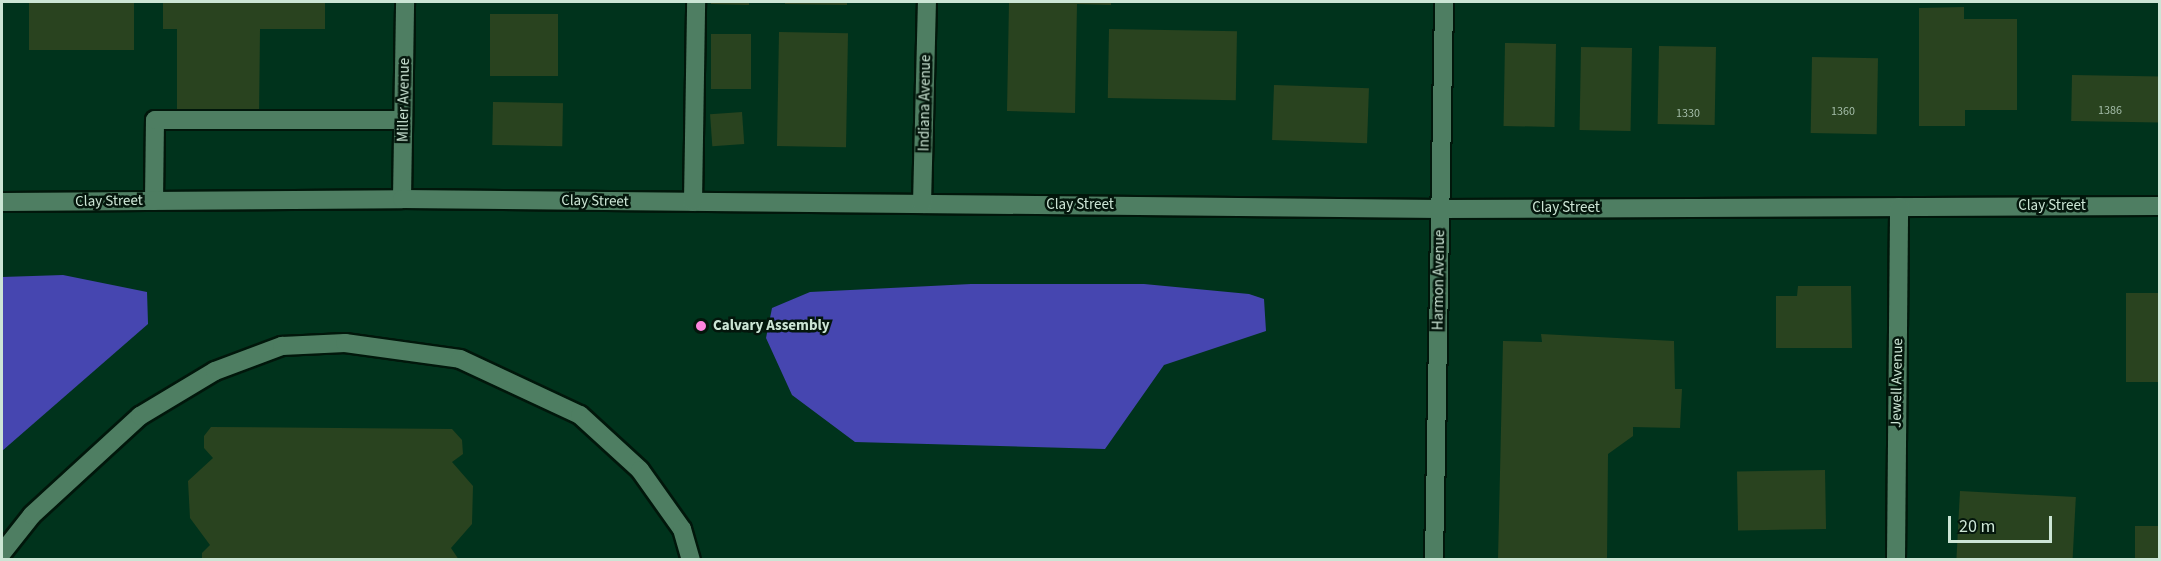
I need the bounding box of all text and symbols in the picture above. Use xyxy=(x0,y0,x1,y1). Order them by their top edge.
street label: Indiana Avenue xyxy=(915,54,935,152)
street label: Miller Avenue xyxy=(394,58,414,142)
house number: 1386 xyxy=(2098,104,2122,118)
house number: 1360 xyxy=(1831,105,1855,119)
house number: 1330 xyxy=(1676,107,1700,121)
street label: Clay Street xyxy=(75,191,143,211)
street label: Clay Street xyxy=(561,191,629,211)
street label: Clay Street xyxy=(1046,196,1114,214)
street label: Clay Street xyxy=(2018,197,2086,215)
street label: Clay Street xyxy=(1532,199,1600,217)
street label: Harmon Avenue xyxy=(1429,230,1449,330)
place label: Calvary Assembly xyxy=(713,317,830,335)
marker: Calvary Assembly xyxy=(694,319,708,333)
street label: Jewell Avenue xyxy=(1887,338,1907,428)
scale bar xyxy=(1951,504,2054,542)
text: 20 m xyxy=(1959,514,1995,539)

